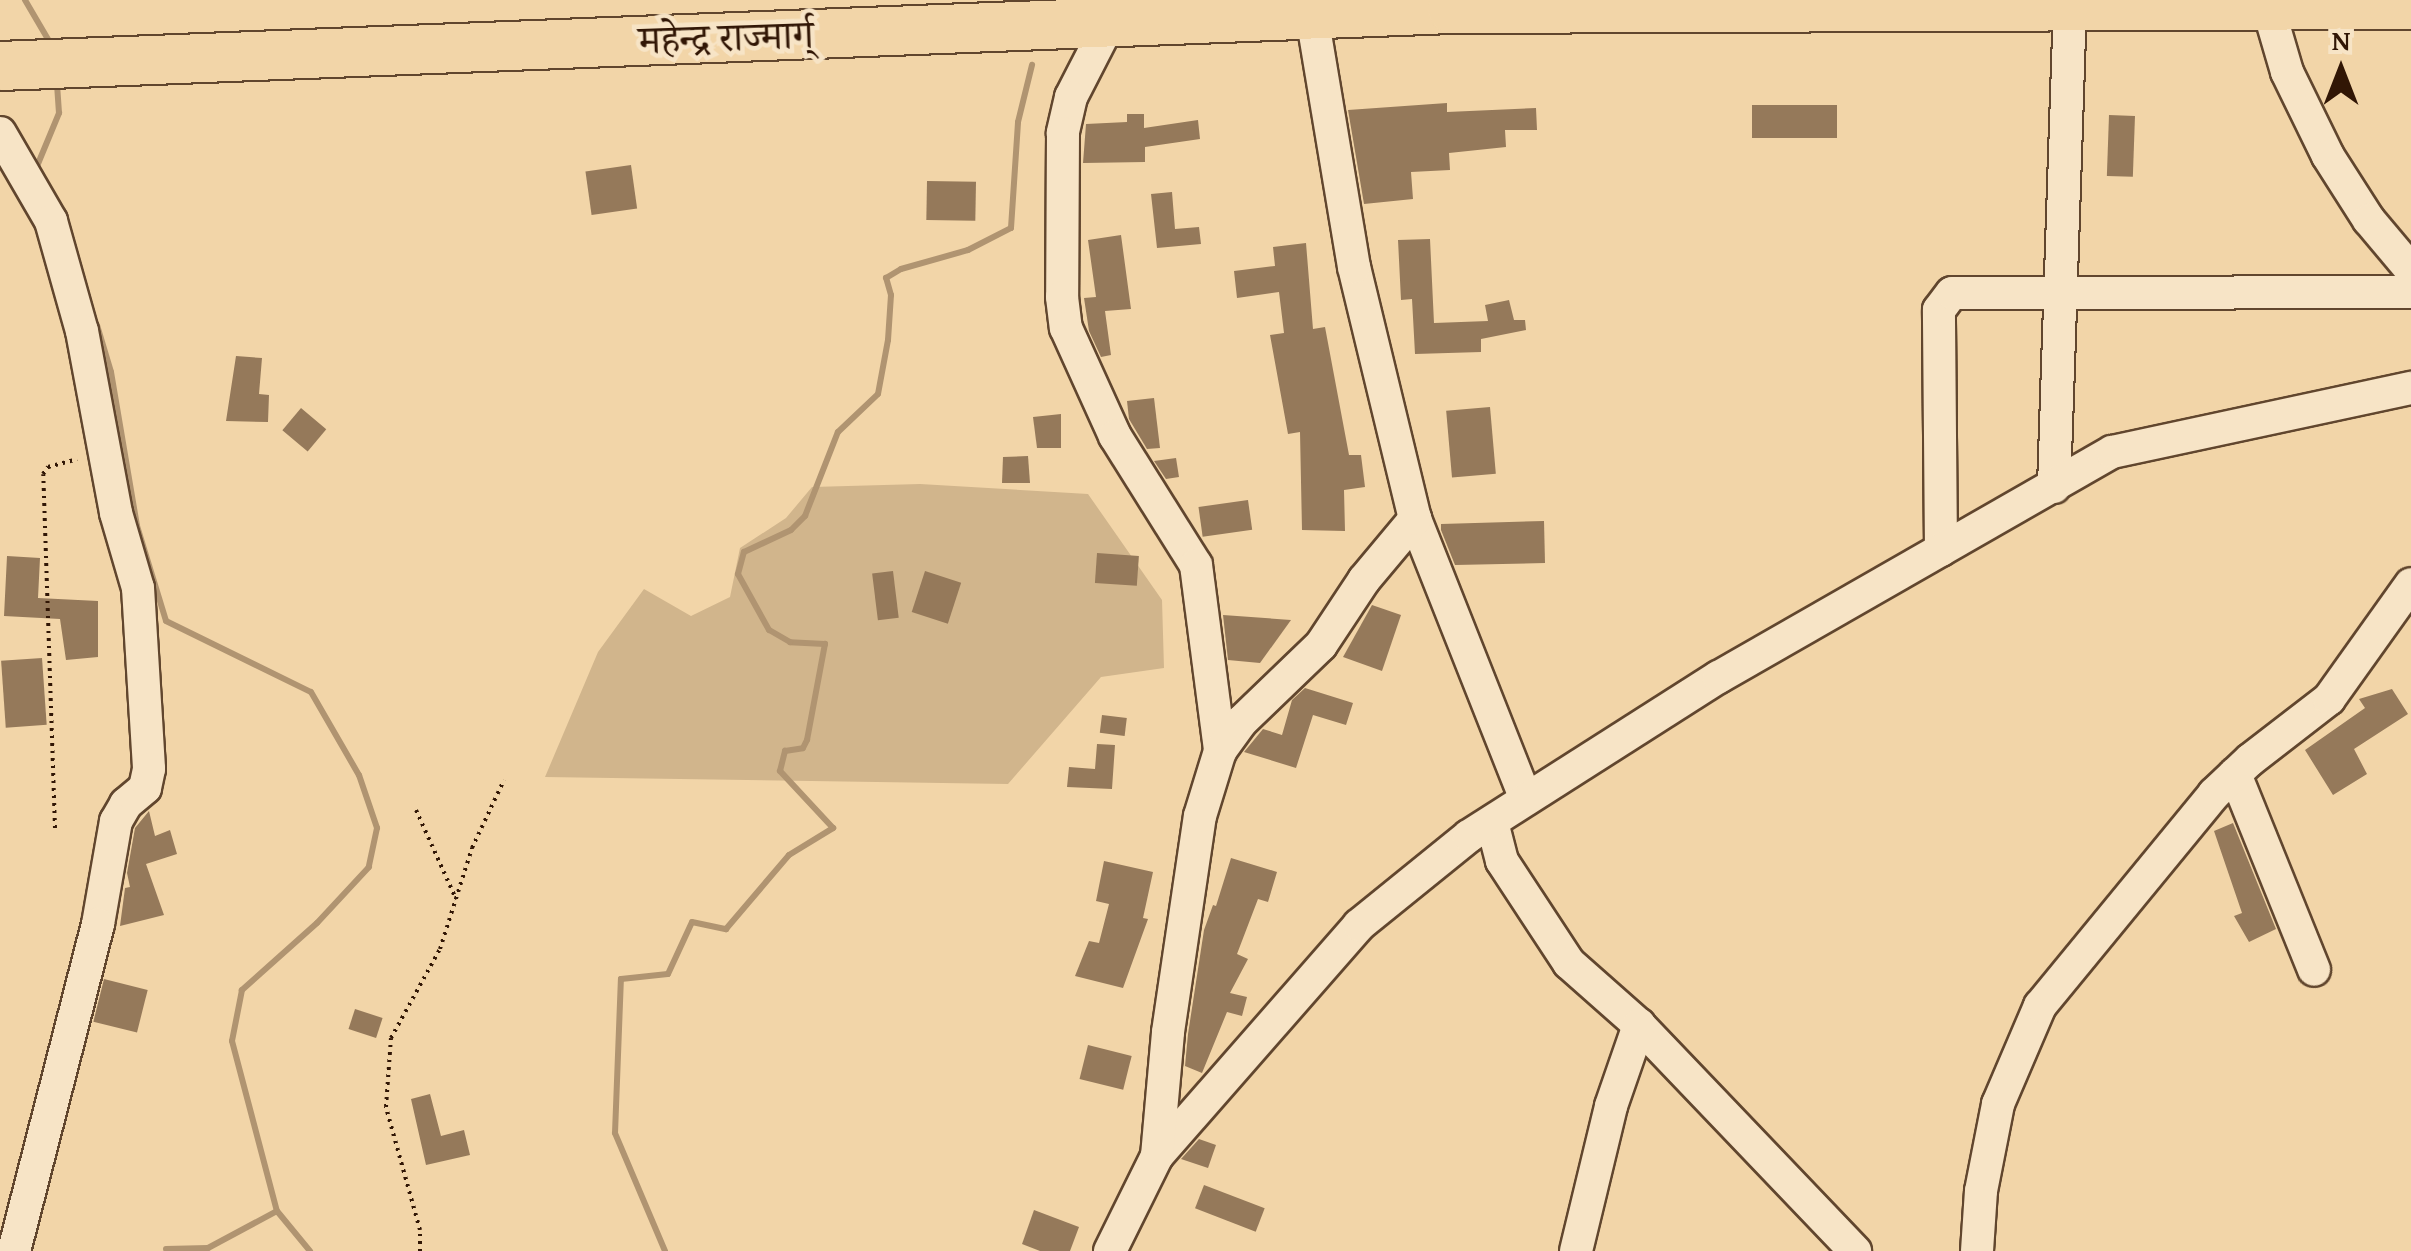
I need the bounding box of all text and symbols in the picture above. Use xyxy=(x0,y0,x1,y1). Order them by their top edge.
street label: महेन्द्र राज्मार्ग् xyxy=(638,10,814,64)
text: N xyxy=(2332,19,2350,60)
north arrow xyxy=(2291,20,2391,120)

